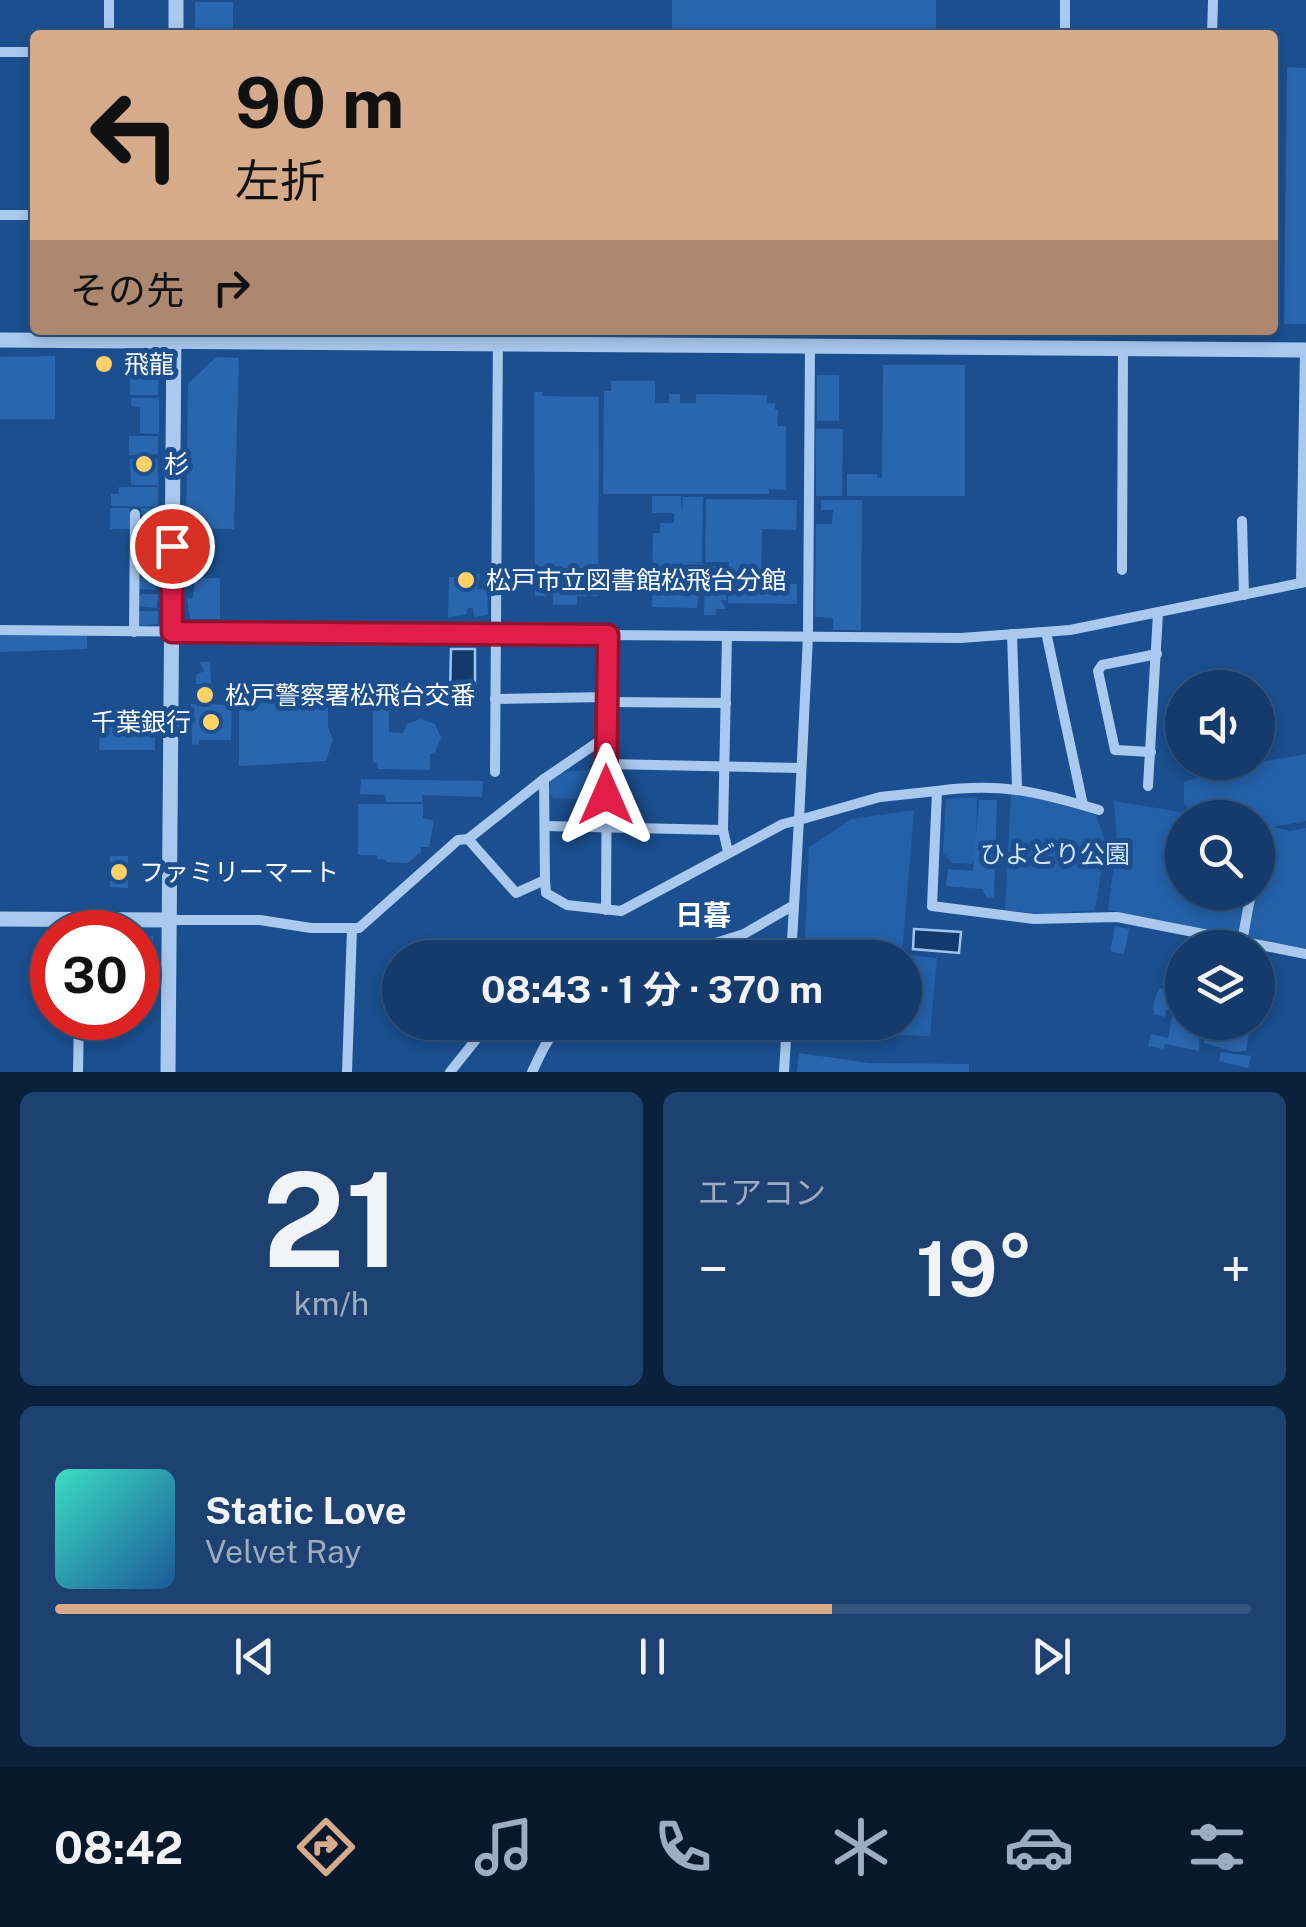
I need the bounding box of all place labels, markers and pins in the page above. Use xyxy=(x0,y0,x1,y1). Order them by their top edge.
place label: 飛龍 xyxy=(124,349,174,379)
marker: 飛龍 xyxy=(93,353,115,375)
place label: 杉 xyxy=(164,449,189,479)
marker: 杉 xyxy=(133,453,155,475)
pin xyxy=(130,504,215,589)
place label: 松戸市立図書館松飛台分館 xyxy=(486,565,786,595)
marker: 松戸市立図書館松飛台分館 xyxy=(455,569,477,591)
place label: 松戸警察署松飛台交番 xyxy=(225,680,475,710)
marker: 松戸警察署松飛台交番 xyxy=(194,684,216,706)
place label: 千葉銀行 xyxy=(91,707,191,737)
marker: 千葉銀行 xyxy=(200,711,222,733)
place label: ファミリーマート xyxy=(139,857,339,887)
marker: ファミリーマート xyxy=(108,861,130,883)

